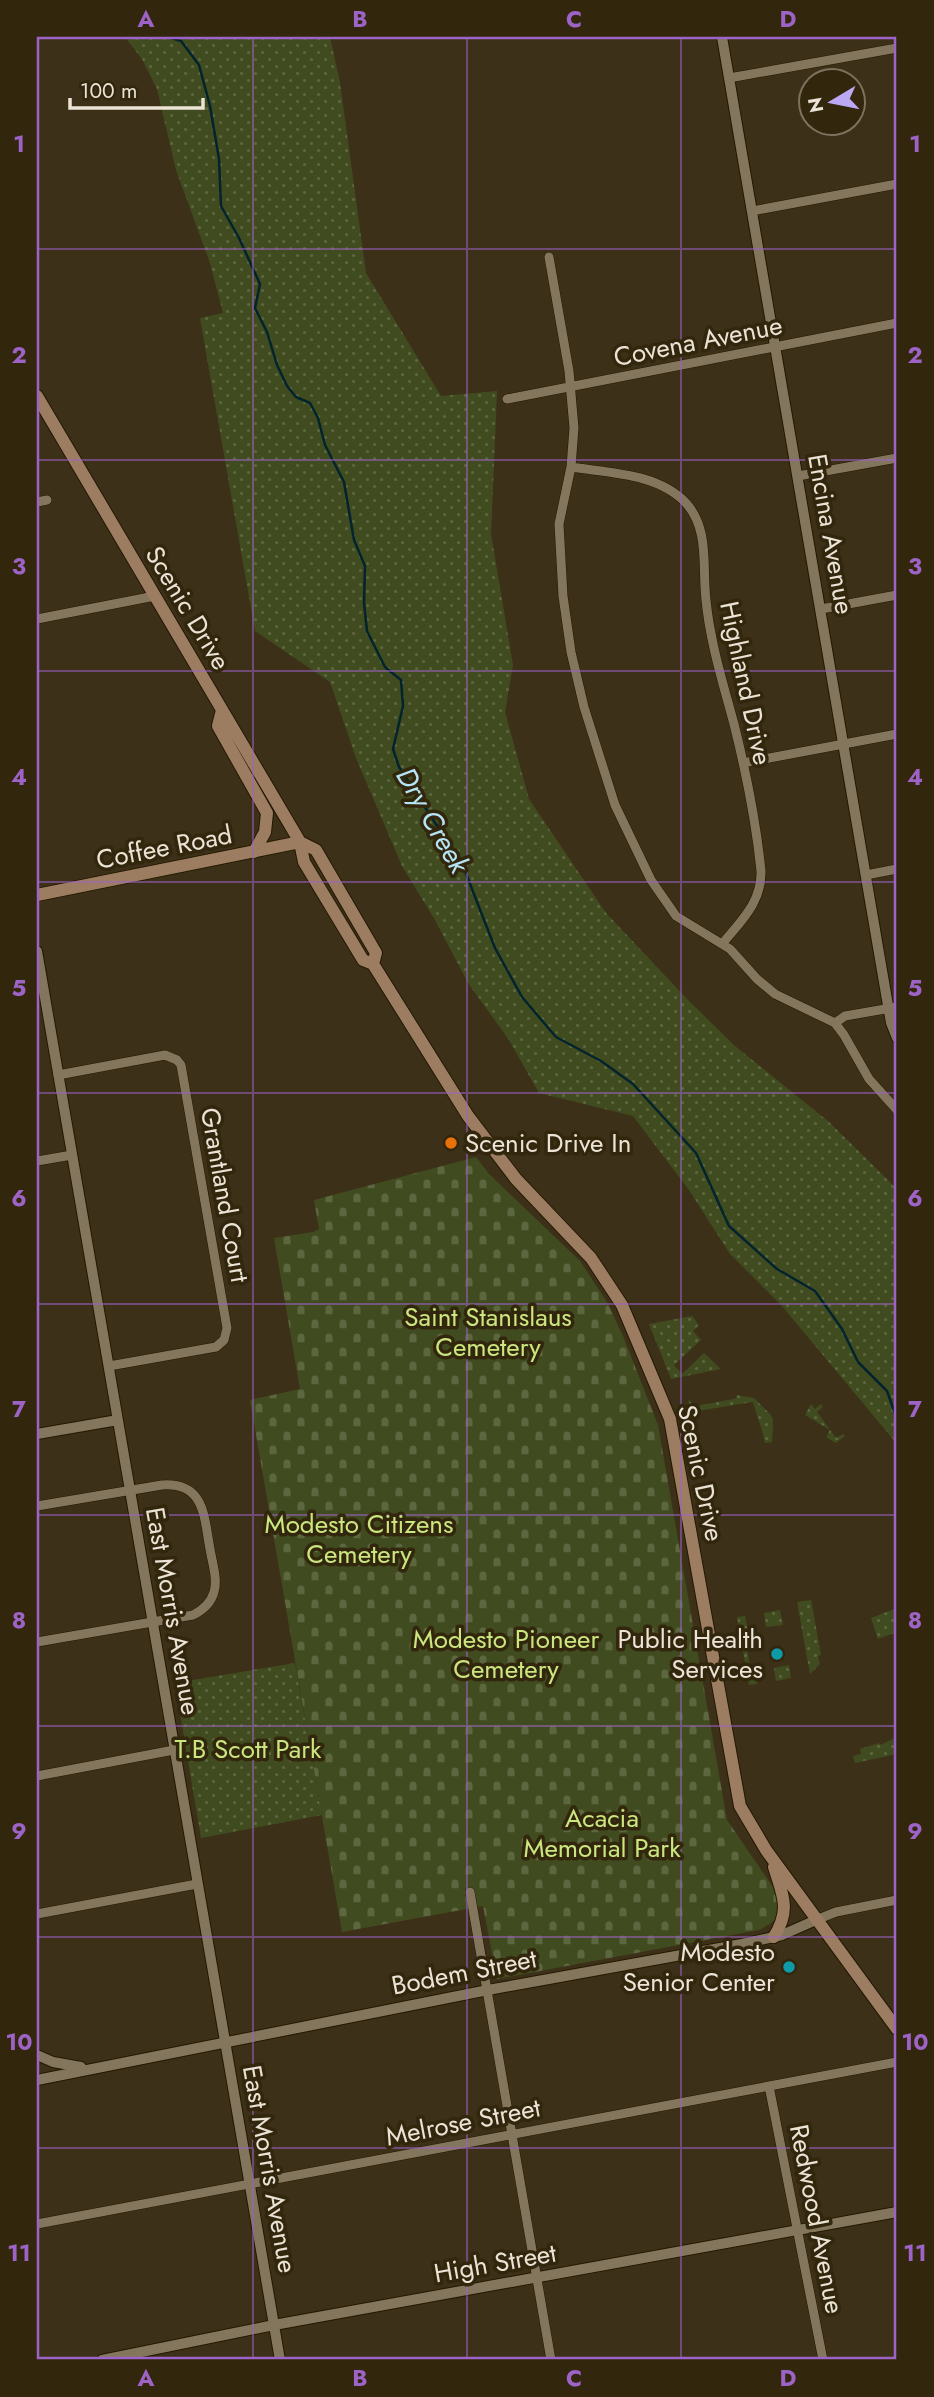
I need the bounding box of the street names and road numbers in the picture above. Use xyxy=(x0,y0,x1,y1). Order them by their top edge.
street label: Covena Avenue xyxy=(610,306,786,376)
street label: Encina Avenue xyxy=(798,451,864,617)
street label: Scenic Drive xyxy=(136,539,240,677)
street label: Highland Drive xyxy=(710,598,782,768)
street label: Coffee Road xyxy=(93,815,235,879)
street label: Grantland Court xyxy=(191,1105,259,1286)
street label: Scenic Drive xyxy=(668,1401,734,1545)
street label: East Morris Avenue xyxy=(136,1504,210,1718)
street label: Bodem Street xyxy=(388,1939,541,2005)
street label: East Morris Avenue xyxy=(233,2062,307,2276)
street label: Melrose Street xyxy=(382,2088,544,2156)
street label: Redwood Avenue xyxy=(780,2121,854,2317)
street label: High Street xyxy=(431,2233,560,2292)

